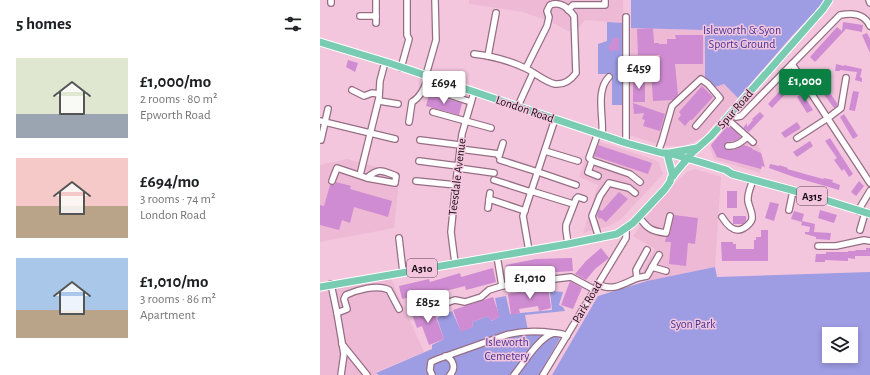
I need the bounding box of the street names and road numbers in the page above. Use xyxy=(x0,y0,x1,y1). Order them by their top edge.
street label: Spur Road xyxy=(715,87,755,131)
street label: London Road xyxy=(494,93,556,125)
street label: Teesdale Avenue xyxy=(446,138,468,216)
road number: A315 xyxy=(797,187,827,205)
road number: A310 xyxy=(407,259,437,277)
street label: Park Road xyxy=(570,279,604,325)

